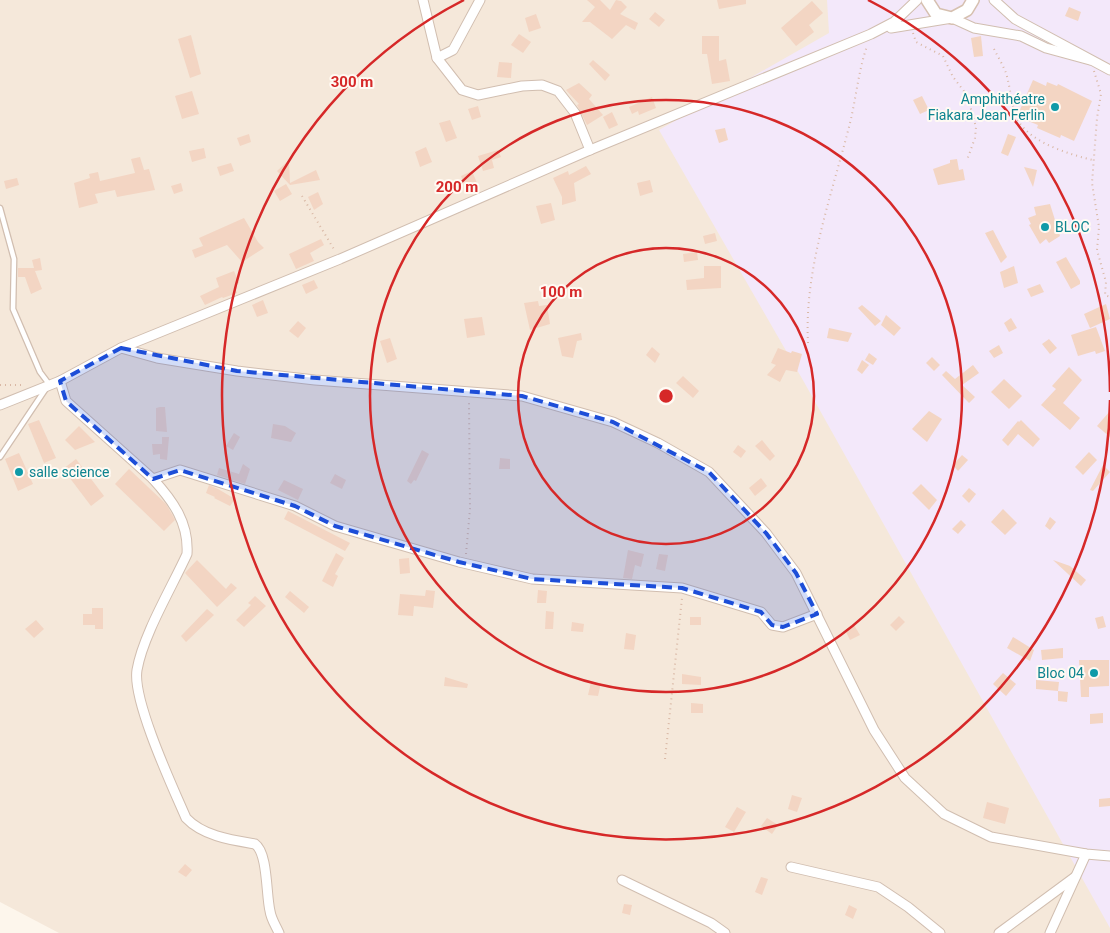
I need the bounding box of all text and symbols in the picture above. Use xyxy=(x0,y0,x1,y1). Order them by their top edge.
text: 300 m xyxy=(331,73,373,91)
place label: Amphithéatre Fiakara Jean Ferlin xyxy=(928,91,1045,123)
marker: Amphithéatre Fiakara Jean Ferlin xyxy=(1049,101,1061,113)
text: 200 m xyxy=(436,178,478,196)
place label: BLOC xyxy=(1055,219,1090,235)
marker: BLOC xyxy=(1039,221,1051,233)
text: 100 m xyxy=(540,283,582,301)
centre of rings xyxy=(657,387,675,405)
place label: salle science xyxy=(29,464,109,480)
marker: salle science xyxy=(13,466,25,478)
place label: Bloc 04 xyxy=(1037,665,1084,681)
marker: Bloc 04 xyxy=(1088,667,1100,679)

